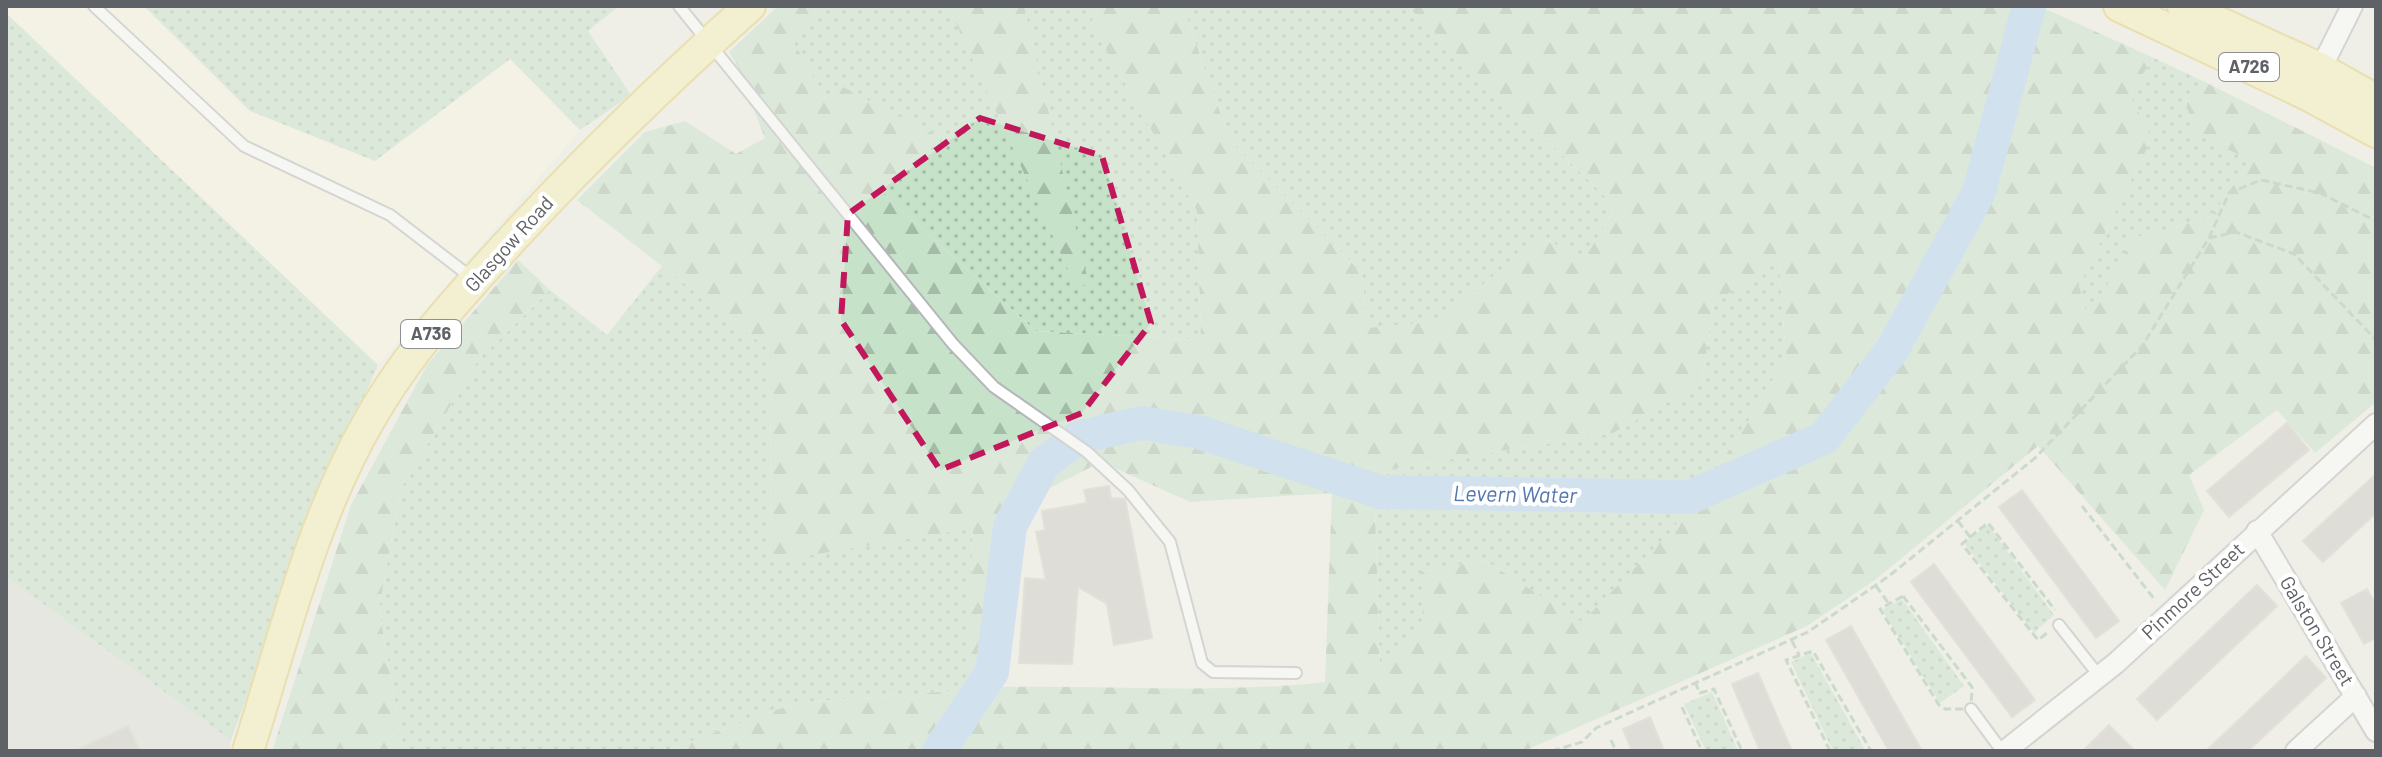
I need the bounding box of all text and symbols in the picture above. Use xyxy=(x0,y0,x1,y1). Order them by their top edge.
road number: A726 xyxy=(2219,53,2279,81)
street label: Glasgow Road xyxy=(459,191,558,296)
road number: A736 xyxy=(401,320,461,348)
water label: Levern Water xyxy=(1453,479,1578,507)
street label: Pinmore Street xyxy=(2136,537,2249,644)
street label: Galston Street xyxy=(2276,571,2360,690)

